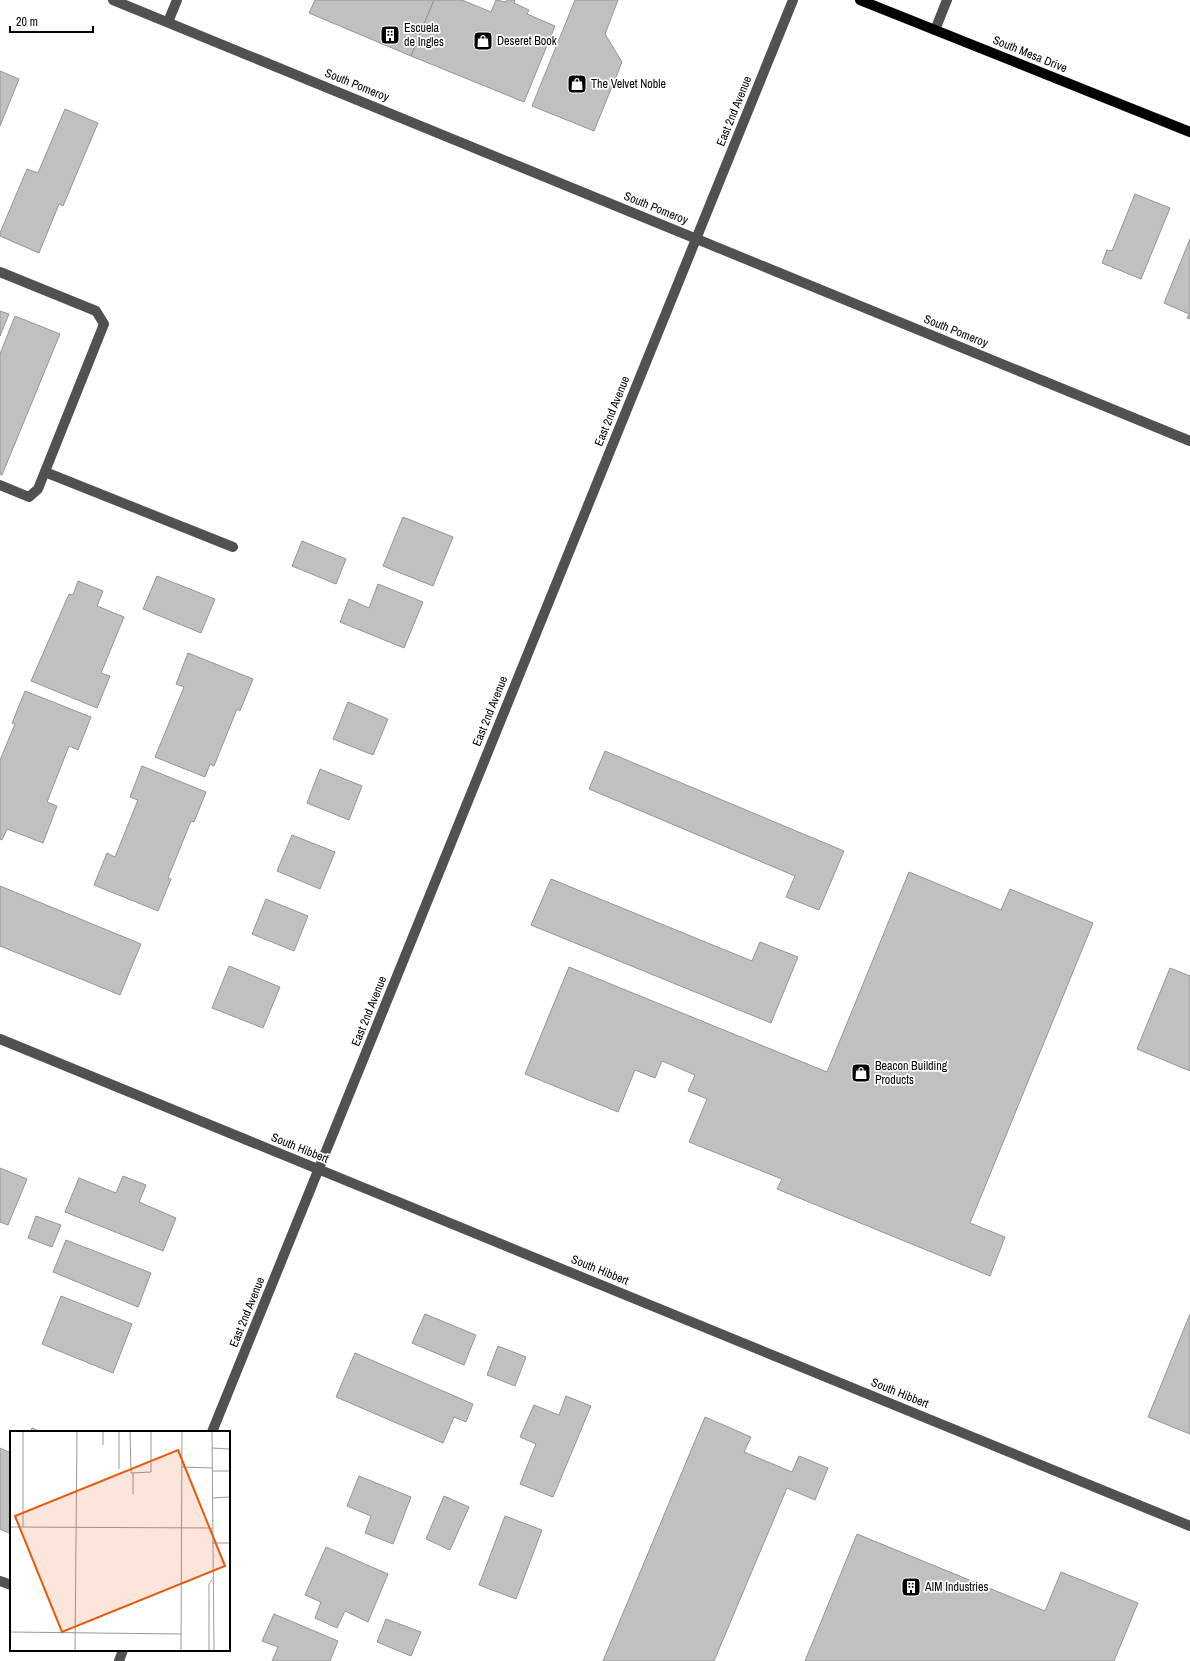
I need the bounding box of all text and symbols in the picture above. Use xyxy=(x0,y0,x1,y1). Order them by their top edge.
scale bar xyxy=(10,8,93,34)
text: 20 m xyxy=(16,14,38,30)
place label: Escuela de Ingles xyxy=(404,20,444,50)
building icon: Escuela de Ingles xyxy=(379,24,401,46)
shop icon: Deseret Book xyxy=(472,30,494,52)
street label: South Mesa Drive xyxy=(990,32,1070,76)
place label: Deseret Book xyxy=(497,33,557,49)
street label: South Pomeroy xyxy=(323,65,392,105)
shop icon: The Velvet Noble xyxy=(566,73,588,95)
street label: East 2nd Avenue xyxy=(713,74,755,148)
place label: The Velvet Noble xyxy=(591,76,666,92)
street label: South Pomeroy xyxy=(622,188,691,228)
street label: South Pomeroy xyxy=(922,311,991,351)
street label: East 2nd Avenue xyxy=(591,374,633,448)
street label: East 2nd Avenue xyxy=(469,674,511,748)
street label: East 2nd Avenue xyxy=(348,974,390,1048)
place label: Beacon Building Products xyxy=(875,1058,948,1088)
shop icon: Beacon Building Products xyxy=(850,1062,872,1084)
street label: South Hibbert xyxy=(269,1129,331,1167)
street label: South Hibbert xyxy=(569,1251,631,1289)
street label: East 2nd Avenue xyxy=(226,1275,268,1349)
street label: South Hibbert xyxy=(869,1374,931,1412)
inset map xyxy=(10,1431,230,1651)
building icon: AIM Industries xyxy=(900,1576,922,1598)
place label: AIM Industries xyxy=(924,1579,989,1595)

